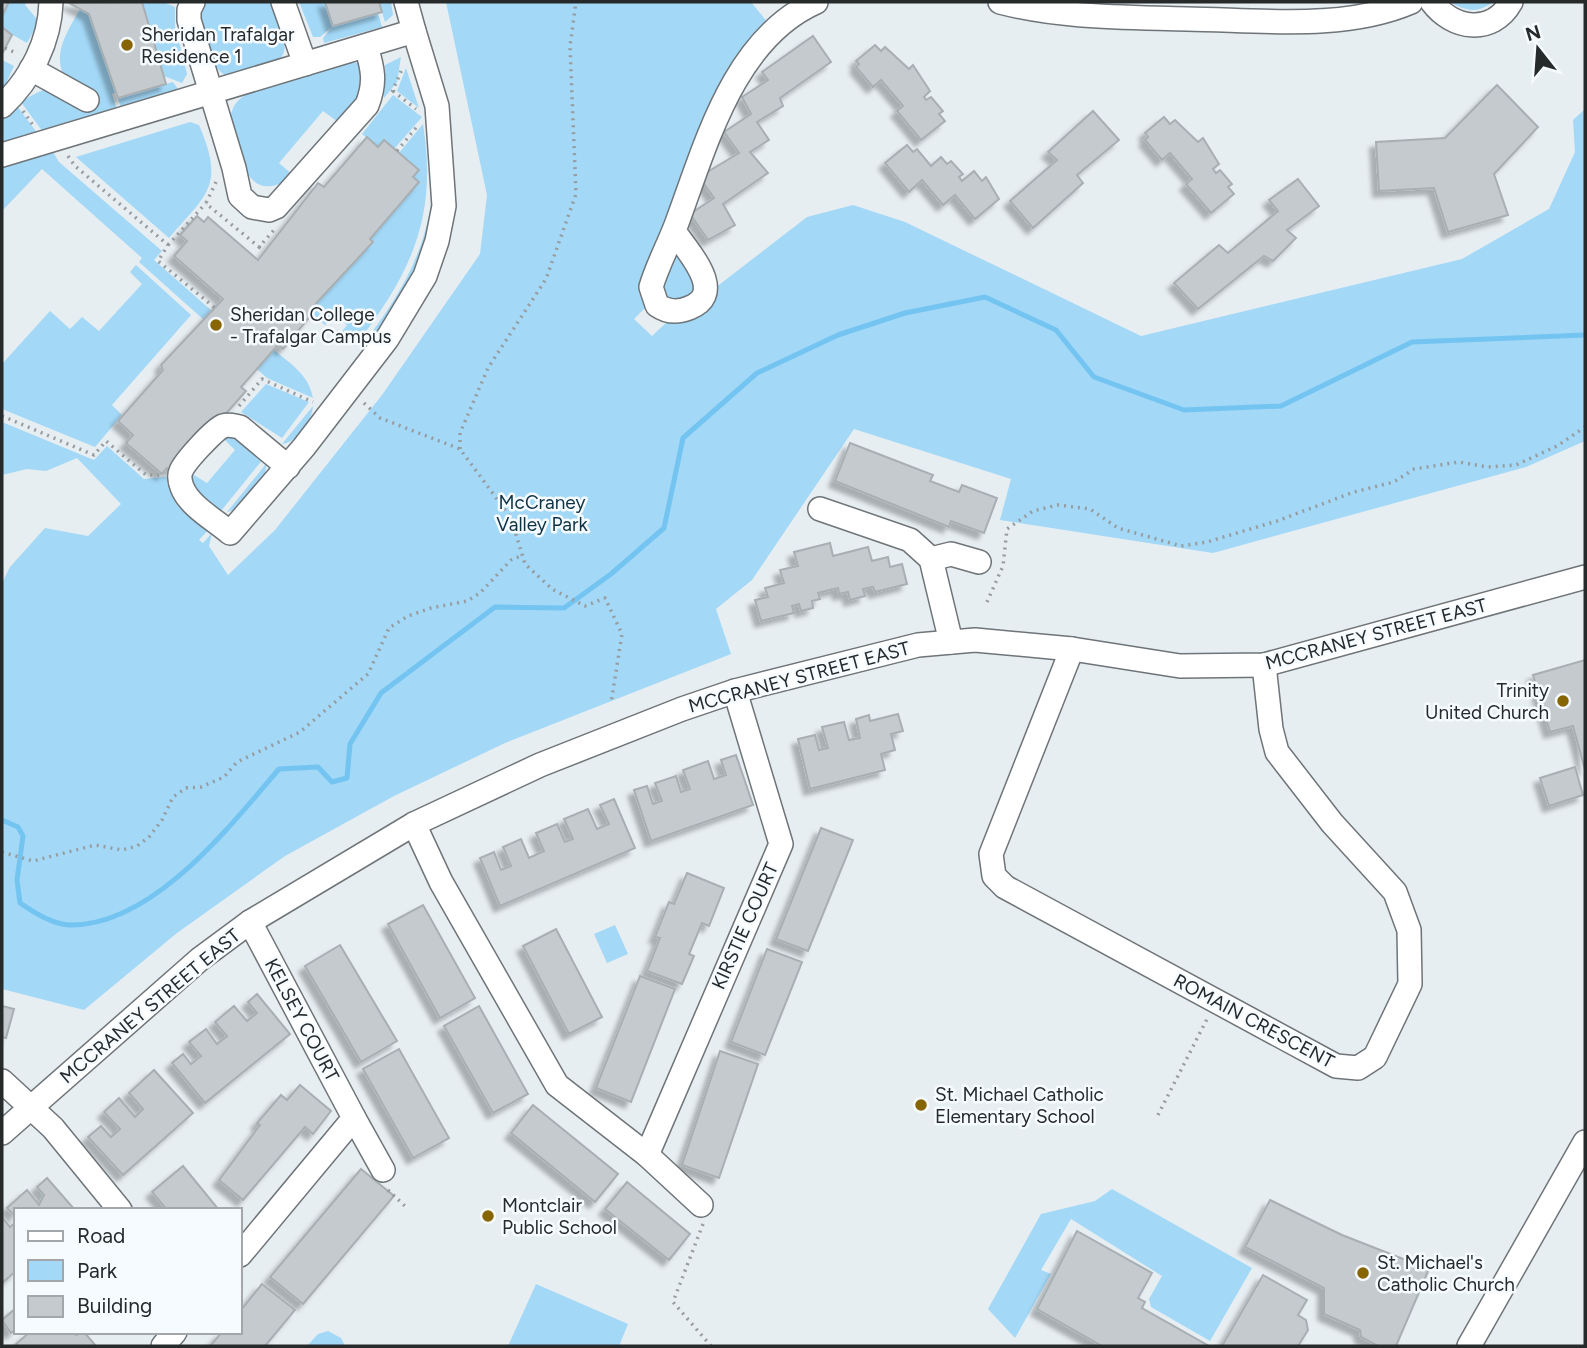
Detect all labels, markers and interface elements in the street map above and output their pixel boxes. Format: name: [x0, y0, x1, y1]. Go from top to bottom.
north arrow: [1503, 14, 1573, 84]
text: N: [1523, 20, 1544, 46]
place label: Sheridan Trafalgar Residence 1: [141, 23, 295, 68]
marker: Sheridan Trafalgar Residence 1: [119, 37, 135, 53]
place label: Sheridan College - Trafalgar Campus: [230, 303, 391, 348]
marker: Sheridan College - Trafalgar Campus: [208, 317, 224, 333]
park label: McCraney Valley Park: [496, 491, 588, 536]
street label: MCCRANEY STREET EAST: [1263, 593, 1490, 675]
street label: MCCRANEY STREET EAST: [686, 636, 913, 718]
place label: Trinity United Church: [1425, 679, 1549, 724]
marker: Trinity United Church: [1555, 693, 1571, 709]
street label: KIRSTIE COURT: [707, 859, 783, 993]
street label: MCCRANEY STREET EAST: [55, 923, 245, 1088]
street label: KELSEY COURT: [260, 955, 344, 1086]
street label: ROMAIN CRESCENT: [1170, 969, 1339, 1073]
place label: St. Michael Catholic Elementary School: [935, 1083, 1104, 1128]
marker: St. Michael Catholic Elementary School: [913, 1097, 929, 1113]
place label: Montclair Public School: [502, 1194, 617, 1239]
legend: [14, 1208, 242, 1334]
marker: Montclair Public School: [480, 1208, 496, 1224]
text: Road: [77, 1223, 125, 1248]
place label: St. Michael's Catholic Church: [1377, 1251, 1515, 1296]
text: Park: [77, 1258, 118, 1283]
marker: St. Michael's Catholic Church: [1355, 1265, 1371, 1281]
text: Building: [77, 1293, 152, 1318]

